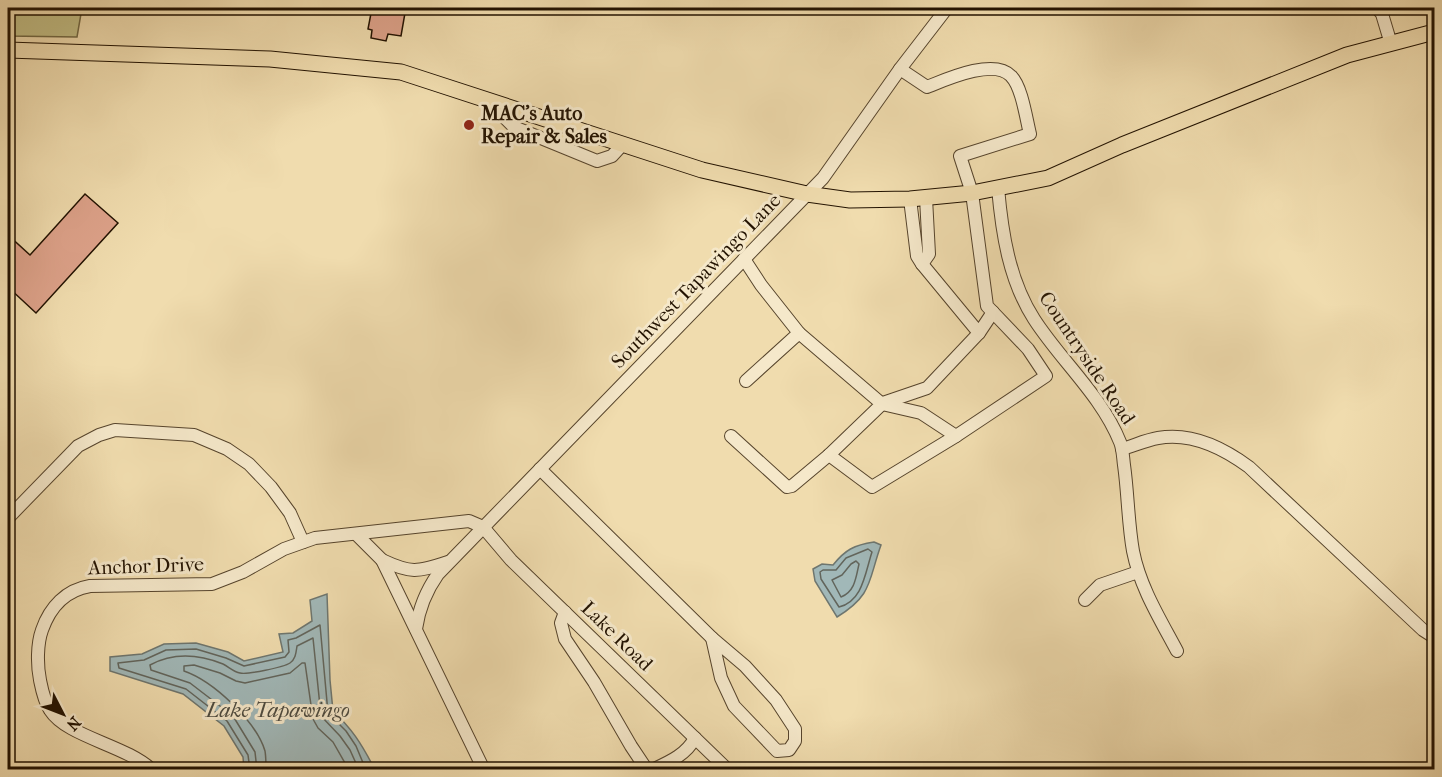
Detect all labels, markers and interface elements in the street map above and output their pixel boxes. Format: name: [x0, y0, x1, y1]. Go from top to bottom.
place label: MAC's Auto Repair & Sales: [480, 102, 608, 148]
marker: MAC's Auto Repair & Sales: [462, 118, 476, 132]
street label: Southwest Tapawingo Lane: [607, 189, 786, 373]
street label: Countryside Road: [1034, 287, 1141, 430]
street label: Anchor Drive: [87, 552, 204, 580]
street label: Lake Road: [577, 596, 658, 676]
north arrow: [33, 684, 93, 744]
water label: Lake Tapawingo: [204, 698, 350, 722]
text: N: [62, 713, 85, 735]

